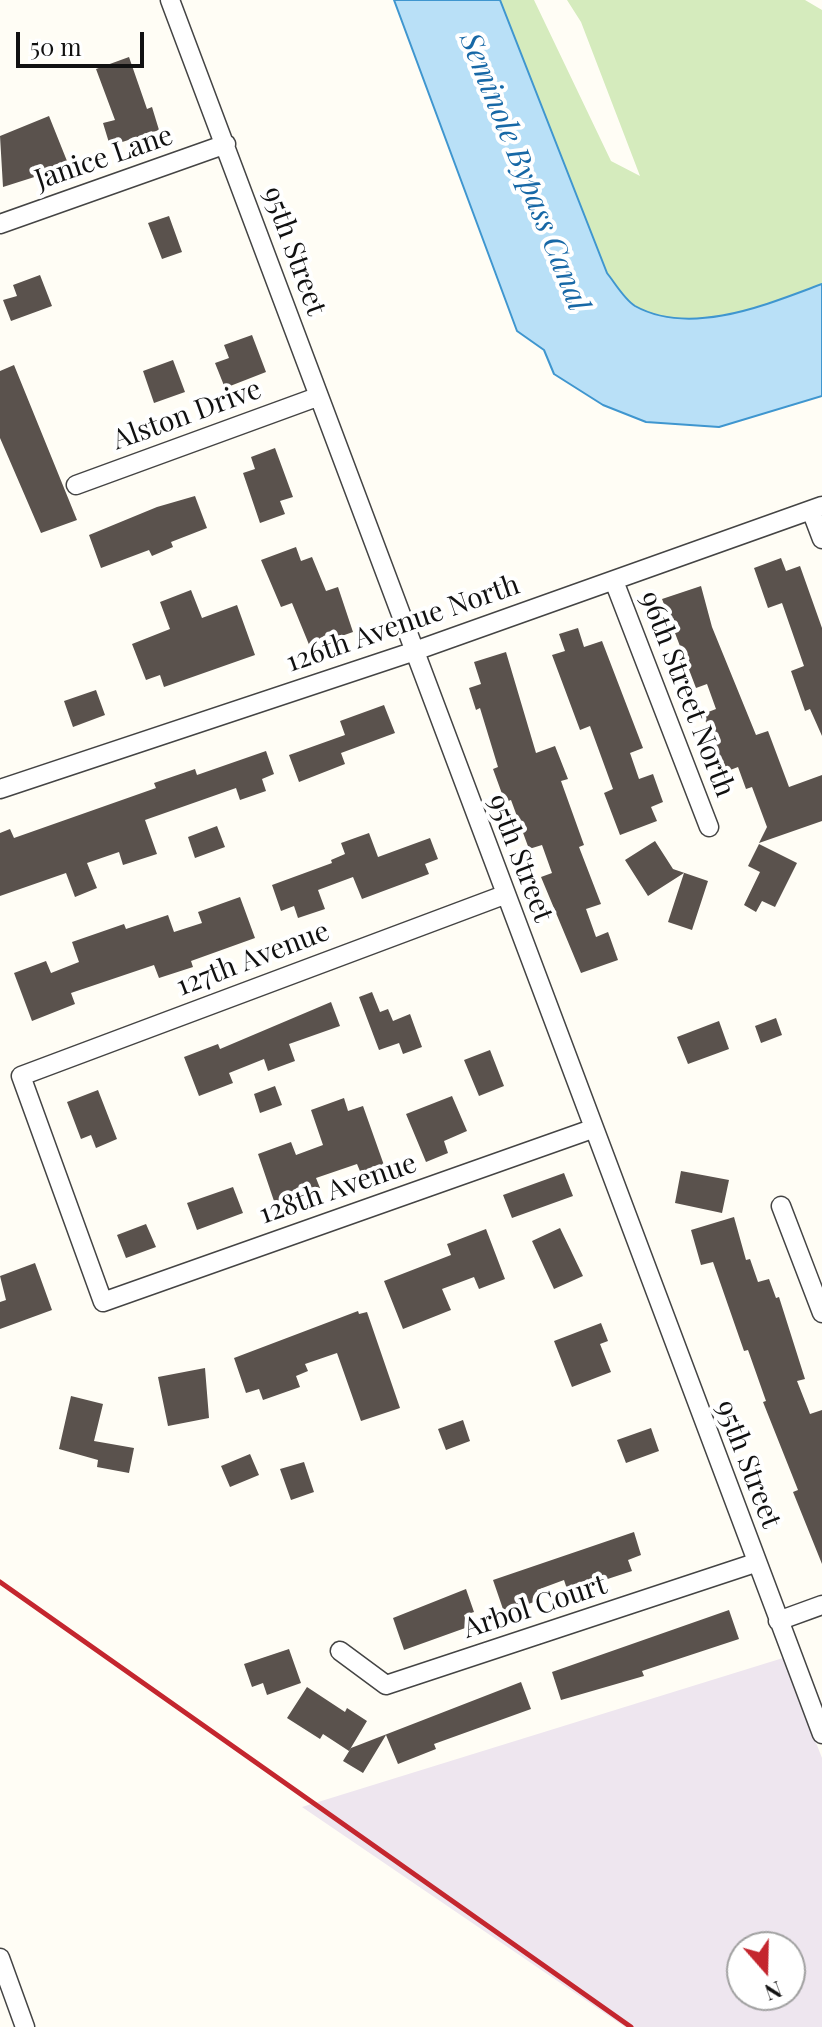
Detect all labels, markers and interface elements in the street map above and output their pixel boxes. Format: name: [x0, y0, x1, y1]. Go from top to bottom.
scale bar: [20, 16, 148, 66]
water label: Seminole Bypass Canal: [452, 28, 596, 316]
text: 50 m: [30, 30, 82, 62]
street label: Janice Lane: [31, 119, 177, 197]
street label: 95th Street: [255, 182, 333, 320]
street label: Alston Drive: [108, 373, 266, 457]
street label: 126th Avenue North: [282, 568, 524, 680]
street label: 96th Street North: [632, 586, 742, 802]
street label: 95th Street: [480, 789, 560, 927]
street label: 127th Avenue: [172, 914, 334, 1004]
street label: 128th Avenue: [255, 1146, 421, 1232]
street label: 95th Street: [708, 1395, 788, 1533]
street label: Arbol Court: [459, 1568, 611, 1646]
north arrow: [726, 1931, 806, 2011]
text: N: [761, 1975, 786, 2008]

